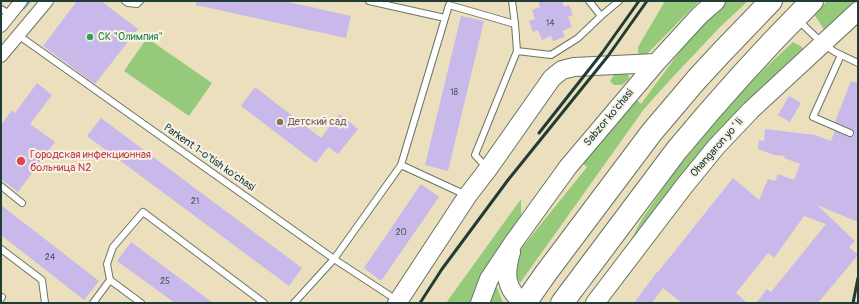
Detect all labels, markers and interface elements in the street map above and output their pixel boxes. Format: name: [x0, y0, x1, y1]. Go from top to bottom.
house number: 14: [546, 19, 554, 29]
place label: СК "Олимпия": [98, 30, 163, 44]
marker: СК "Олимпия": [85, 32, 95, 42]
street label: Sabzor ko'chasi: [581, 87, 637, 149]
house number: 18: [450, 88, 458, 98]
place label: Детский сад: [288, 115, 347, 129]
street label: Ohangaron yoʻli: [688, 116, 746, 180]
marker: Детский сад: [275, 117, 285, 127]
street label: Parkent 1-o'tish ko'chasi: [161, 121, 257, 195]
place label: Городская инфекционная больница N2: [30, 148, 151, 174]
marker: Городская инфекционная больница N2: [15, 155, 27, 167]
house number: 21: [191, 197, 199, 207]
house number: 20: [395, 228, 407, 238]
house number: 24: [45, 253, 55, 263]
house number: 25: [160, 277, 170, 287]

